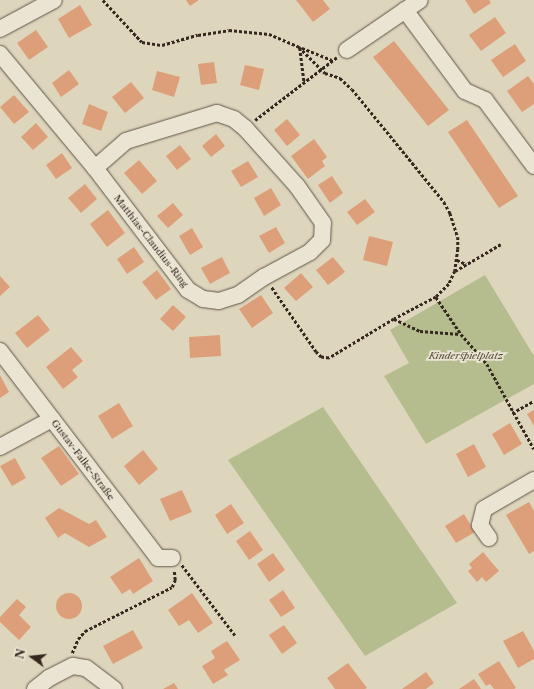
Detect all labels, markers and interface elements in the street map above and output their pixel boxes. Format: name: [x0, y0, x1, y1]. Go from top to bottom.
street label: Matthias-Claudius-Ring: [111, 192, 191, 290]
park label: Kinderspielplatz: [429, 350, 503, 362]
street label: Gustav-Falke-Straße: [49, 417, 117, 503]
north arrow: [12, 637, 52, 677]
text: N: [12, 647, 28, 660]

